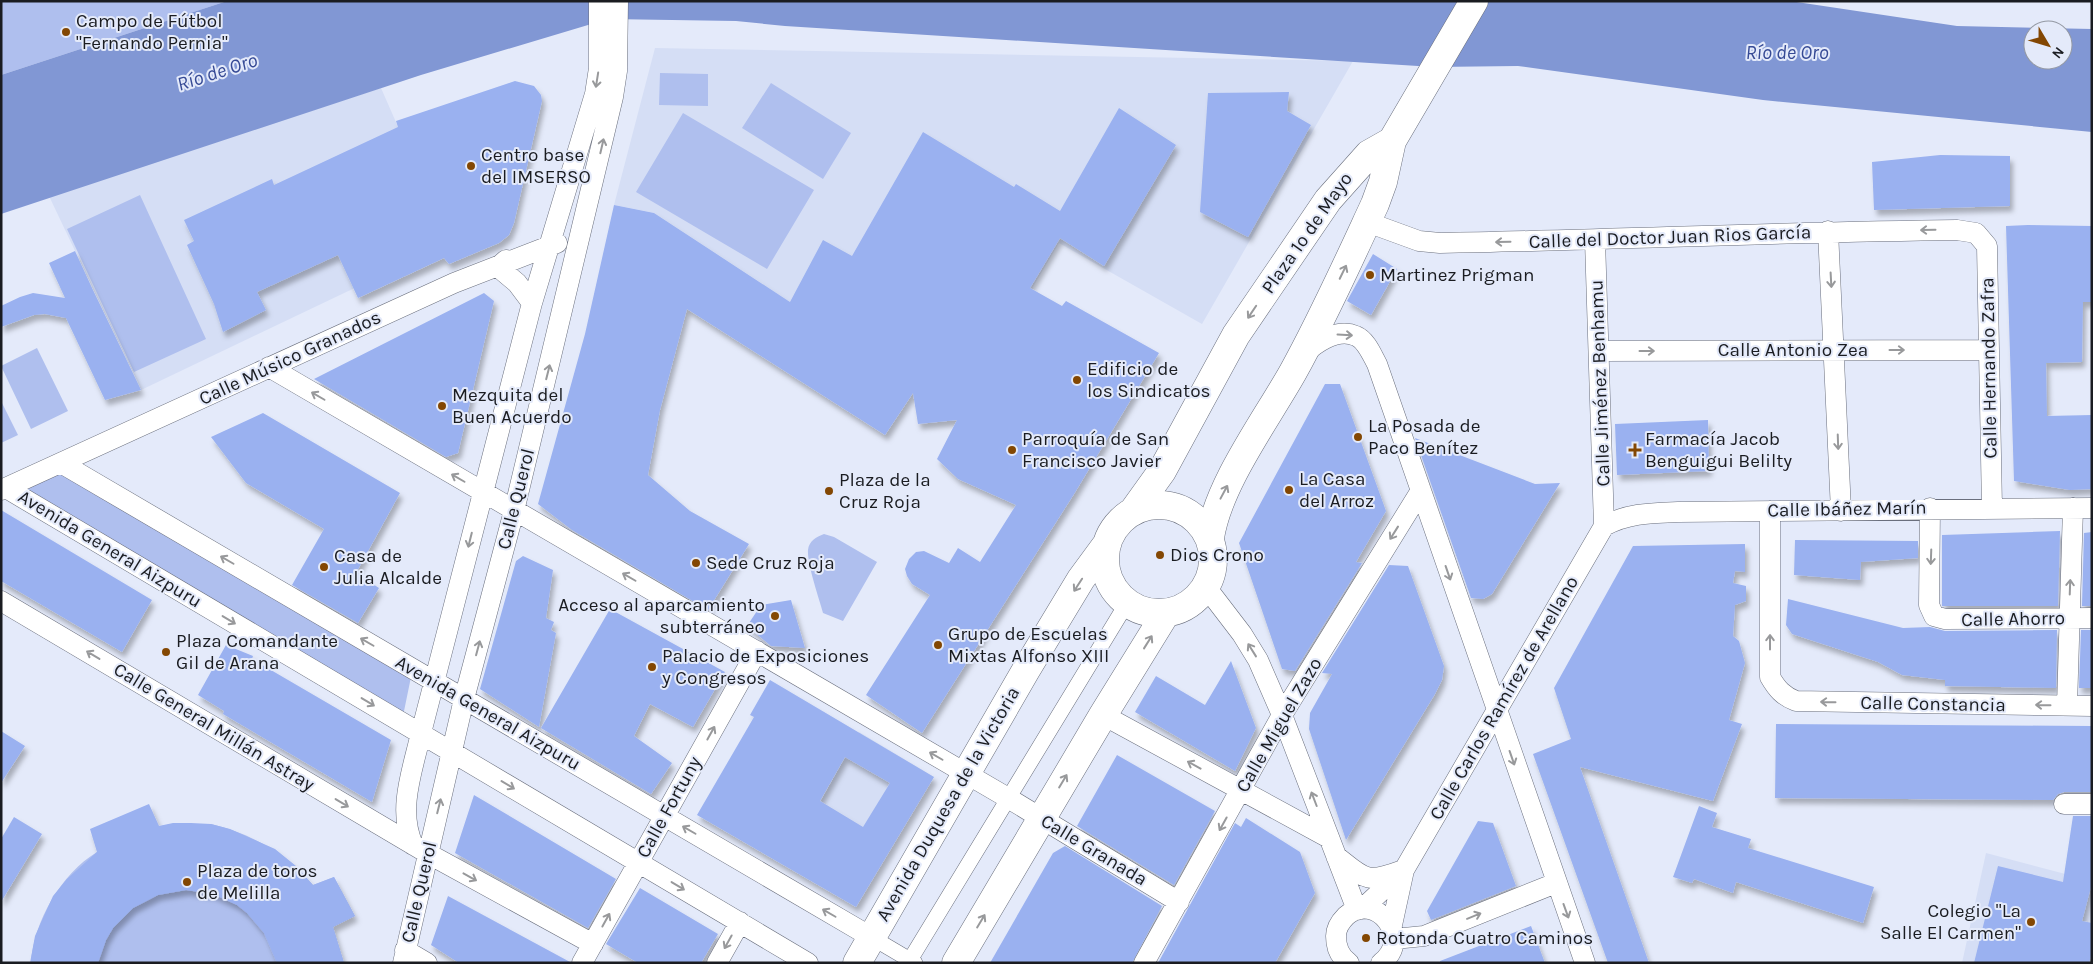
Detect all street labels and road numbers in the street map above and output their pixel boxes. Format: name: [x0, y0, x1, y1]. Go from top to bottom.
street label: Plaza 1º de Mayo: [1257, 168, 1357, 298]
street label: Calle del Doctor Juan Rios García: [1528, 221, 1812, 253]
street label: Calle Hernando Zafra: [1976, 277, 2002, 459]
street label: Calle Jiménez Benhamu: [1585, 279, 1615, 487]
street label: Calle Músico Granados: [196, 306, 384, 410]
street label: Calle Antonio Zea: [1718, 339, 1868, 361]
street label: Calle Querol: [493, 446, 539, 552]
street label: Avenida General Aizpuru: [14, 485, 206, 613]
street label: Calle Ibáñez Marín: [1767, 497, 1927, 521]
street label: Calle Carlos Ramírez de Arellano: [1425, 572, 1583, 824]
street label: Calle Ahorro: [1961, 607, 2065, 631]
street label: Avenida General Aizpuru: [392, 651, 584, 775]
street label: Calle Miguel Zazo: [1232, 654, 1326, 796]
street label: Calle General Millán Astray: [110, 658, 319, 796]
street label: Avenida Duquesa de la Victoria: [872, 683, 1024, 925]
street label: Calle Constancia: [1860, 692, 2006, 716]
street label: Calle Fortuny: [632, 752, 706, 862]
street label: Calle Granada: [1037, 810, 1151, 890]
street label: Calle Querol: [397, 839, 441, 945]

